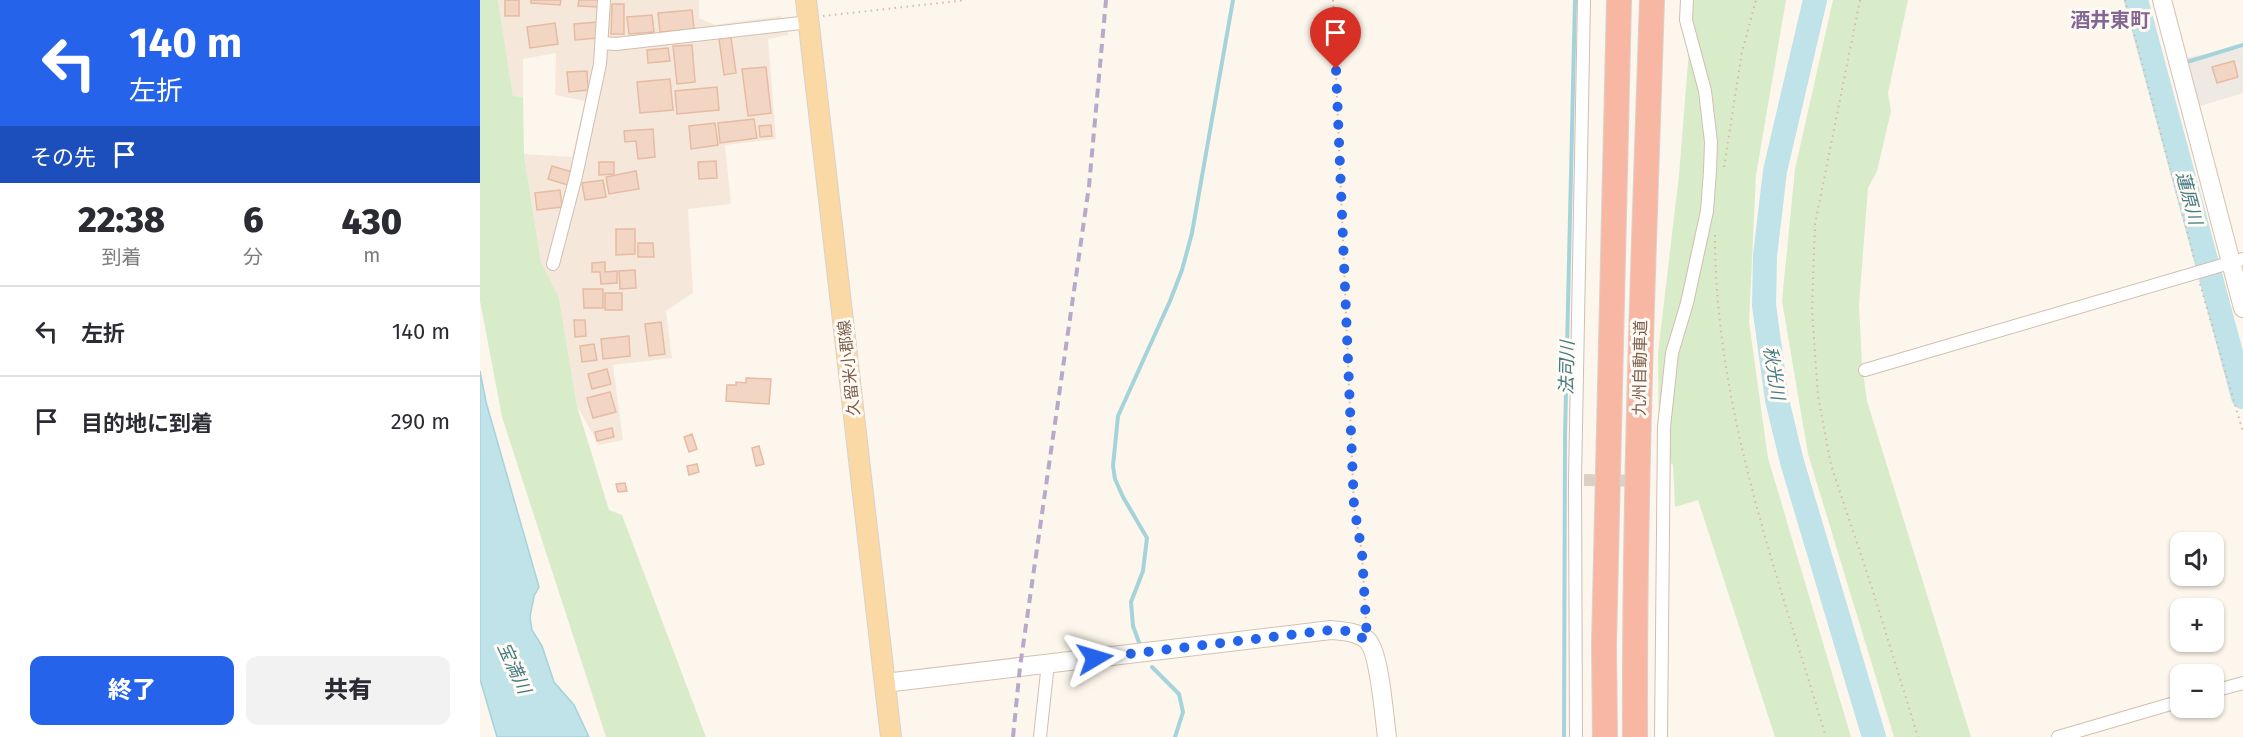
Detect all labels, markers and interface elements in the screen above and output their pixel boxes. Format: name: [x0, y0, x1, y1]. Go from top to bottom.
pin: [1310, 7, 1361, 69]
district label: 酒井東町: [2070, 8, 2150, 32]
icon: arrive: [1319, 16, 1352, 49]
text: 140 m: [129, 18, 242, 68]
icon: left: [30, 24, 108, 102]
text: 左折: [129, 75, 183, 107]
icon: arrive: [108, 138, 141, 171]
text: その先: [30, 144, 96, 171]
water label: 蓮原川: [2171, 169, 2207, 229]
text: 22:38: [78, 198, 165, 242]
text: 6: [243, 198, 264, 242]
text: 430: [342, 200, 402, 244]
text: m: [363, 243, 380, 267]
text: 到着: [102, 245, 142, 269]
text: 分: [243, 245, 263, 269]
icon: left: [30, 315, 63, 348]
text: 140 m: [392, 318, 450, 345]
street label: 久留米小郡線: [835, 319, 863, 417]
text: 左折: [81, 320, 125, 347]
street label: 九州自動車道: [1630, 320, 1650, 416]
water label: 法司川: [1556, 339, 1579, 395]
water label: 秋光川: [1759, 345, 1789, 403]
icon: arrive: [30, 405, 63, 438]
text: 290 m: [391, 408, 450, 435]
text: 目的地に到着: [81, 410, 213, 437]
map controls: [2170, 532, 2224, 718]
button: sound: [2170, 532, 2224, 586]
button: +: [2170, 598, 2224, 652]
position arrow: [1063, 626, 1127, 690]
water label: 宝満川: [493, 639, 536, 699]
button: 終了: [30, 656, 234, 725]
button: 共有: [246, 656, 450, 725]
button: −: [2170, 664, 2224, 718]

